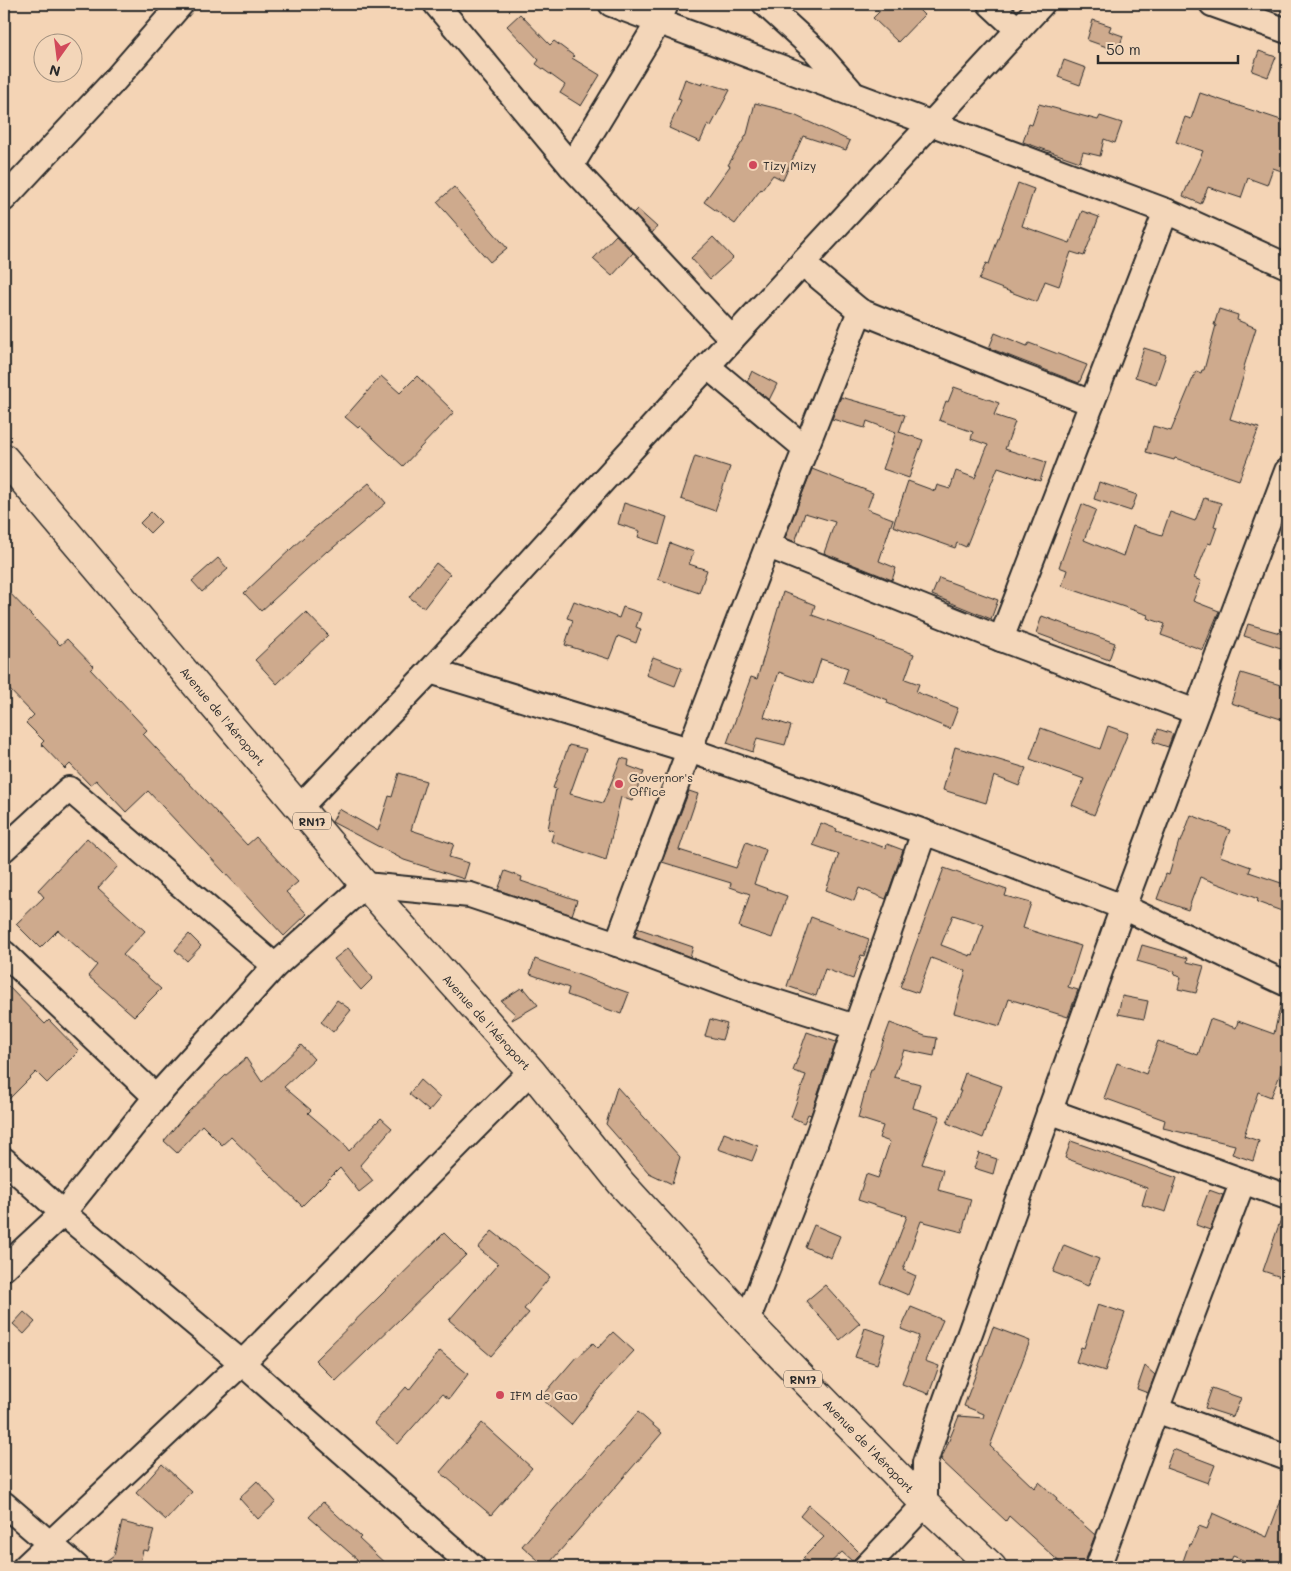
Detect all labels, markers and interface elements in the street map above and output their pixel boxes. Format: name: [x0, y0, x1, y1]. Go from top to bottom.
north arrow: [32, 32, 82, 82]
scale bar: [1098, 32, 1238, 64]
text: 50 m: [1106, 39, 1141, 59]
text: N: [47, 61, 62, 82]
place label: Tizy Mizy: [763, 157, 816, 173]
marker: Tizy Mizy: [747, 159, 759, 171]
street label: Avenue de l'Aéroport: [177, 663, 269, 769]
place label: Governor's Office: [629, 769, 693, 799]
marker: Governor's Office: [613, 778, 625, 790]
road number: RN17: [293, 812, 331, 829]
street label: Avenue de l'Aéroport: [440, 971, 534, 1073]
road number: RN17: [784, 1370, 822, 1388]
place label: IFM de Gao: [510, 1387, 578, 1403]
marker: IFM de Gao: [494, 1389, 506, 1401]
street label: Avenue de l'Aéroport: [820, 1396, 918, 1496]

